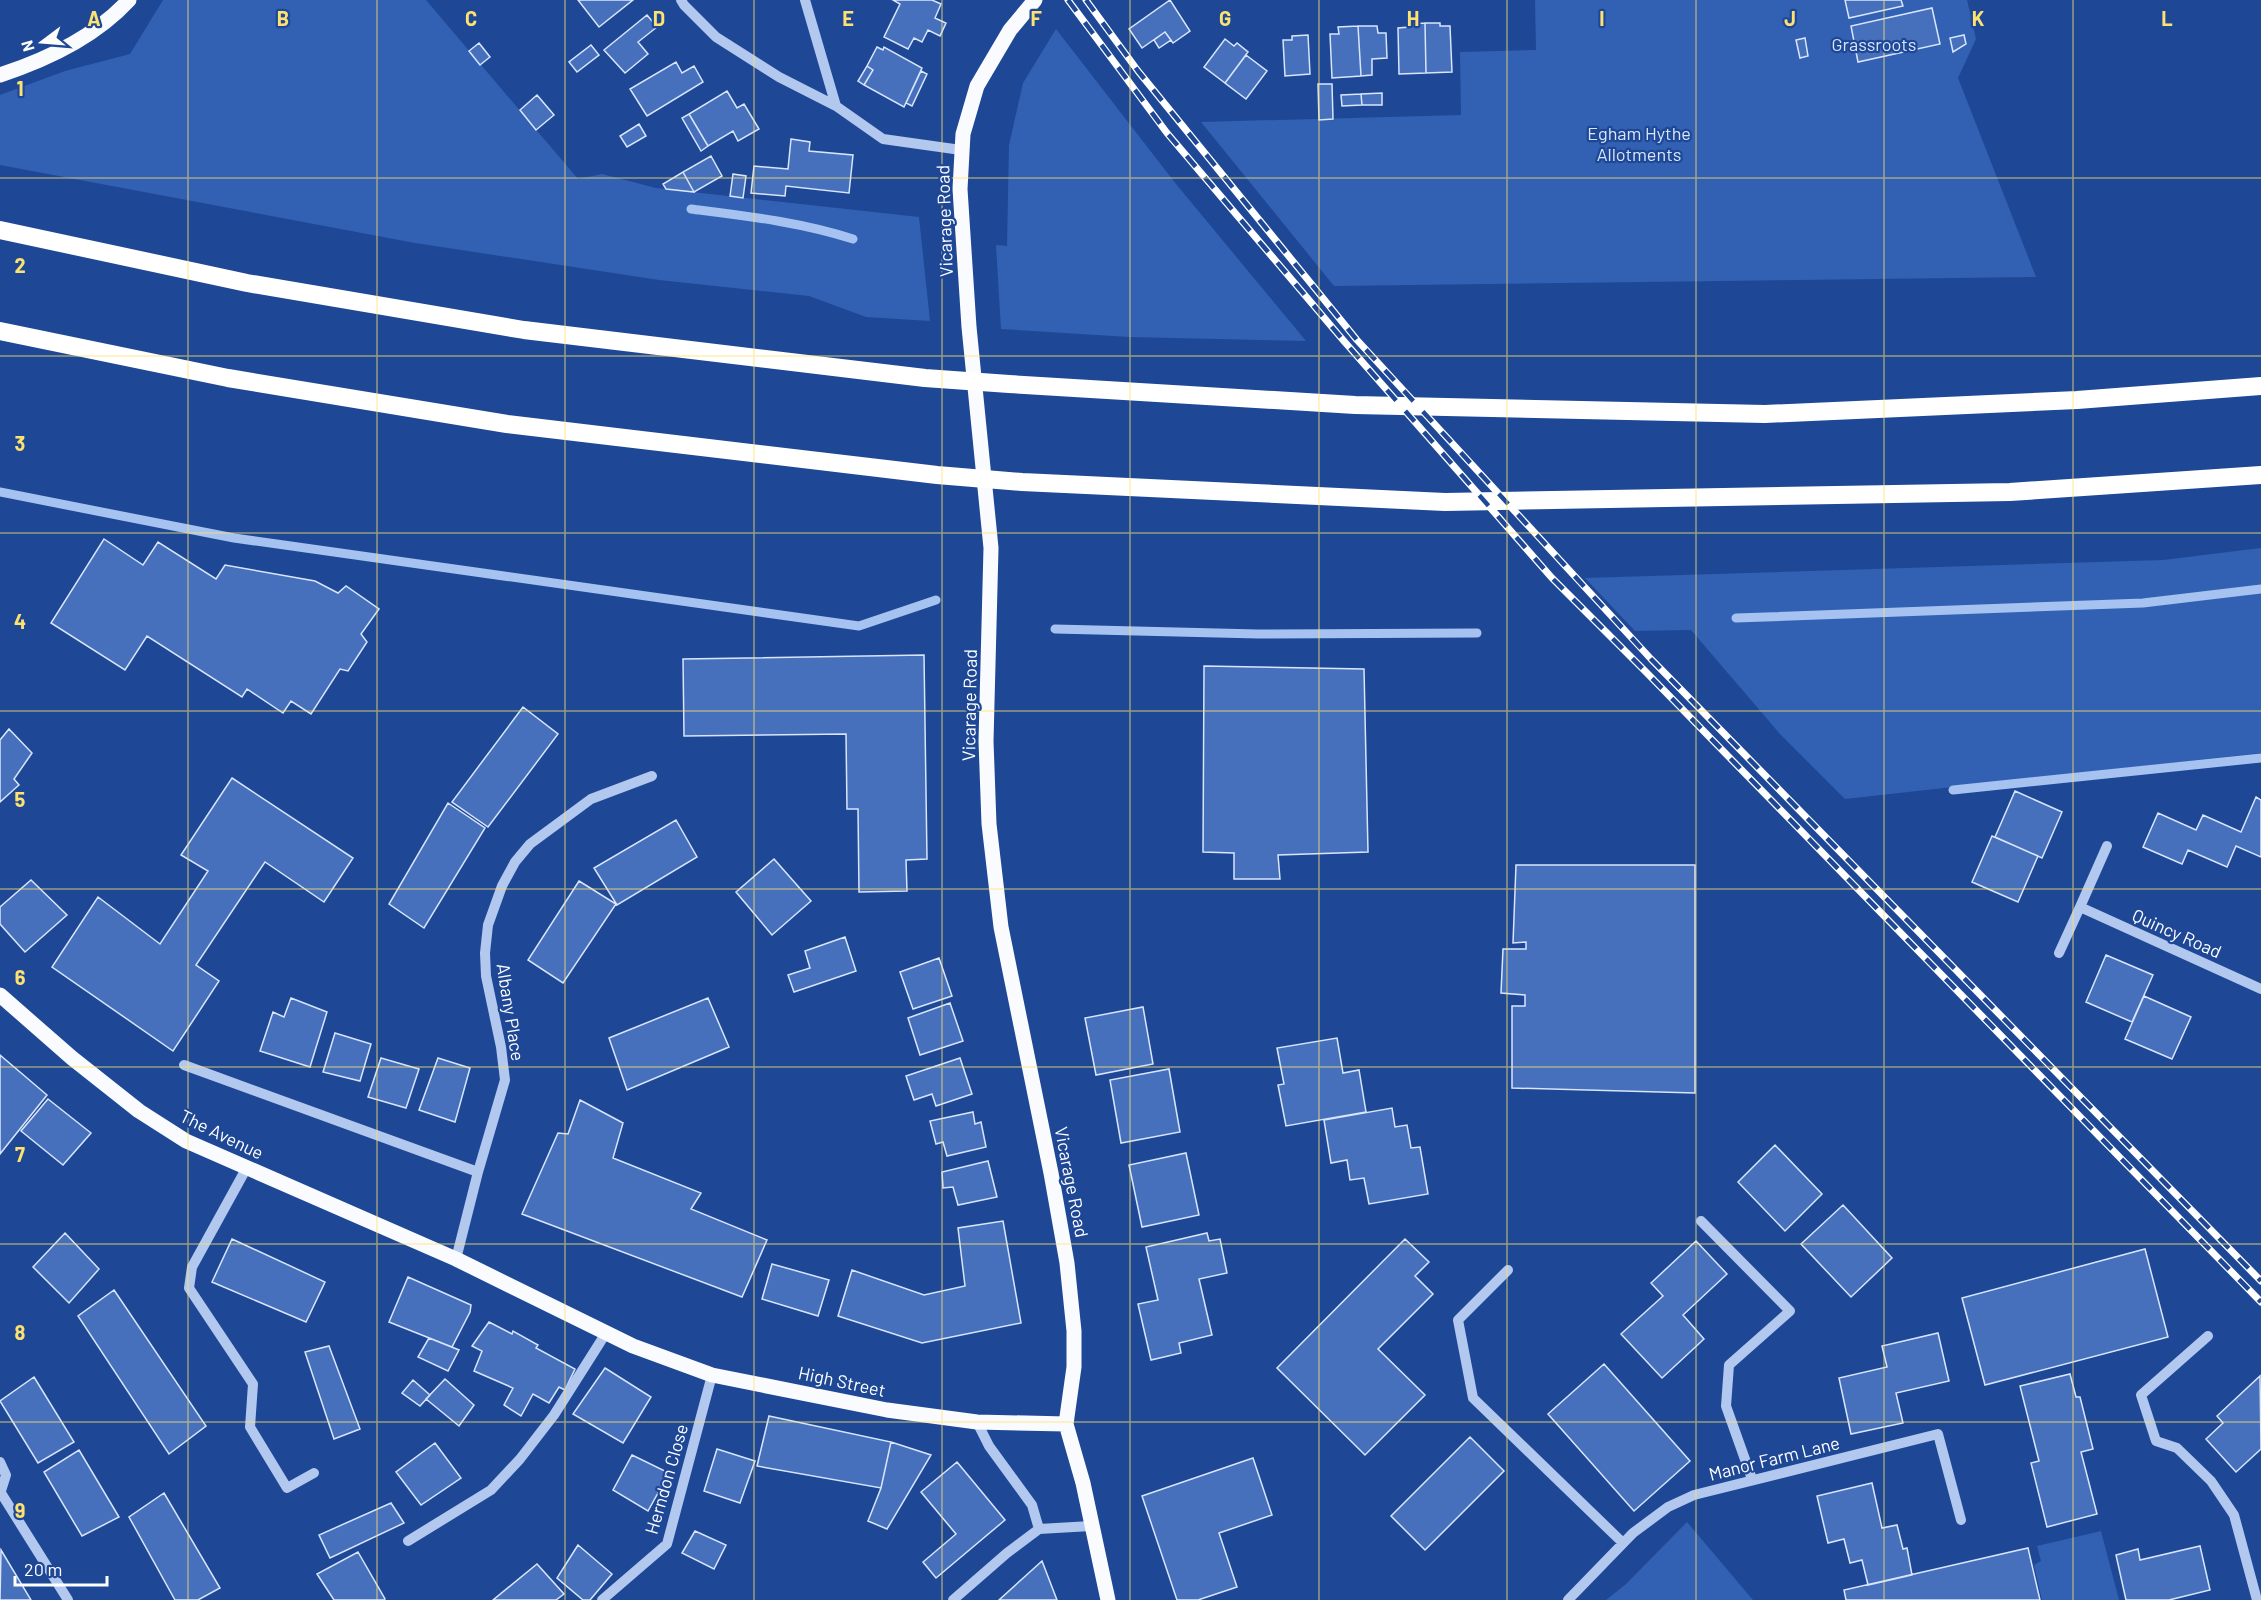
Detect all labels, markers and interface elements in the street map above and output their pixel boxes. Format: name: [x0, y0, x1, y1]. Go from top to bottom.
text: A: [87, 6, 101, 30]
text: B: [277, 6, 289, 30]
text: C: [465, 6, 477, 30]
text: D: [653, 6, 665, 30]
text: E: [842, 6, 854, 30]
text: F: [1030, 6, 1042, 30]
text: G: [1219, 6, 1231, 30]
text: H: [1407, 6, 1419, 30]
text: I: [1599, 6, 1605, 30]
text: J: [1784, 6, 1796, 30]
text: K: [1972, 6, 1985, 30]
text: L: [2161, 6, 2173, 30]
north arrow: [12, 12, 72, 72]
park label: Grassroots: [1832, 33, 1916, 55]
text: N: [17, 39, 38, 54]
text: 1: [16, 76, 24, 100]
park label: Egham Hythe Allotments: [1587, 122, 1691, 165]
street label: Vicarage Road: [931, 165, 957, 277]
text: 2: [14, 253, 26, 277]
text: 3: [15, 431, 25, 455]
text: 4: [14, 609, 26, 633]
street label: Vicarage Road: [957, 649, 981, 761]
text: 5: [15, 787, 26, 811]
street label: Quincy Road: [2129, 904, 2225, 962]
street label: Albany Place: [492, 962, 530, 1062]
text: 6: [15, 965, 26, 989]
street label: The Avenue: [177, 1104, 267, 1164]
street label: Vicarage Road: [1051, 1125, 1093, 1239]
text: 7: [15, 1142, 25, 1166]
text: 8: [15, 1320, 26, 1344]
street label: High Street: [796, 1361, 888, 1401]
street label: Herndon Close: [640, 1421, 692, 1537]
street label: Manor Farm Lane: [1706, 1431, 1842, 1485]
text: 9: [15, 1498, 25, 1522]
scale bar: [15, 1549, 106, 1587]
text: 20 m: [24, 1558, 62, 1580]

